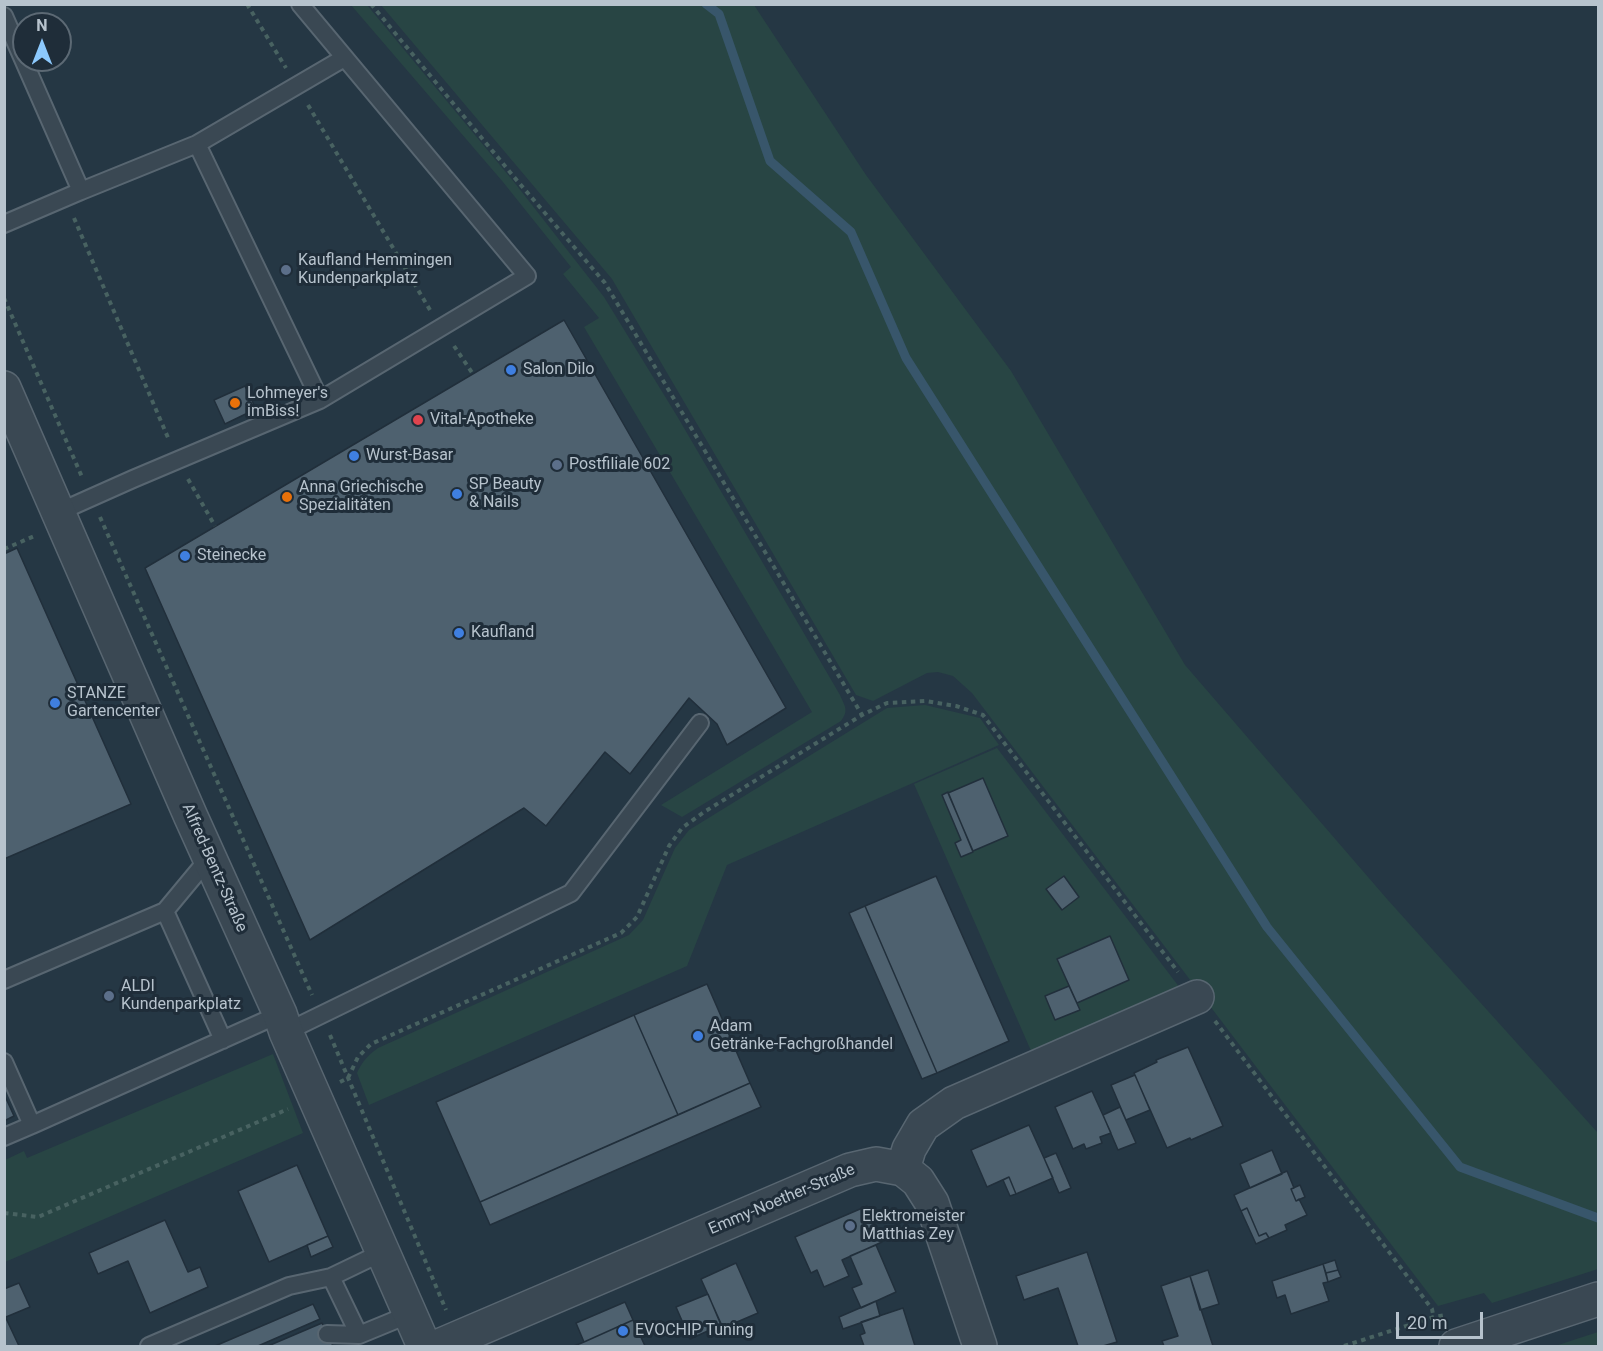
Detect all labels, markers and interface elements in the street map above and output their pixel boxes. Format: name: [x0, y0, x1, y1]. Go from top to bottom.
north arrow: [12, 12, 72, 72]
text: N: [36, 16, 48, 35]
place label: Kaufland Hemmingen Kundenparkplatz: [298, 251, 452, 289]
marker: Kaufland Hemmingen Kundenparkplatz: [279, 263, 293, 277]
place label: Salon Dilo: [523, 360, 594, 380]
marker: Salon Dilo: [504, 363, 518, 377]
place label: Lohmeyer's imBiss!: [247, 384, 328, 422]
marker: Lohmeyer's imBiss!: [228, 396, 242, 410]
place label: Vital-Apotheke: [430, 410, 534, 430]
marker: Vital-Apotheke: [411, 413, 425, 427]
place label: Wurst-Basar: [366, 446, 453, 466]
marker: Wurst-Basar: [347, 449, 361, 463]
place label: Postfiliale 602: [569, 455, 670, 475]
marker: Postfiliale 602: [550, 458, 564, 472]
place label: SP Beauty & Nails: [469, 475, 541, 513]
place label: Anna Griechische Spezialitäten: [299, 478, 423, 516]
marker: SP Beauty & Nails: [450, 487, 464, 501]
marker: Anna Griechische Spezialitäten: [280, 490, 294, 504]
place label: Steinecke: [197, 546, 266, 566]
marker: Steinecke: [178, 549, 192, 563]
place label: Kaufland: [471, 623, 534, 643]
marker: Kaufland: [452, 626, 466, 640]
place label: STANZE Gartencenter: [67, 684, 160, 722]
marker: STANZE Gartencenter: [48, 696, 62, 710]
street label: Alfred-Bentz-Straße: [177, 801, 251, 935]
place label: ALDI Kundenparkplatz: [121, 977, 241, 1015]
marker: ALDI Kundenparkplatz: [102, 989, 116, 1003]
place label: Adam Getränke-Fachgroßhandel: [710, 1017, 893, 1055]
marker: Adam Getränke-Fachgroßhandel: [691, 1029, 705, 1043]
street label: Emmy-Noether-Straße: [706, 1160, 858, 1240]
place label: Elektromeister Matthias Zey: [862, 1207, 965, 1245]
marker: Elektromeister Matthias Zey: [843, 1219, 857, 1233]
scale bar: [1399, 1300, 1486, 1338]
text: 20 m: [1407, 1312, 1447, 1333]
place label: EVOCHIP Tuning: [635, 1321, 754, 1341]
marker: EVOCHIP Tuning: [616, 1324, 630, 1338]

